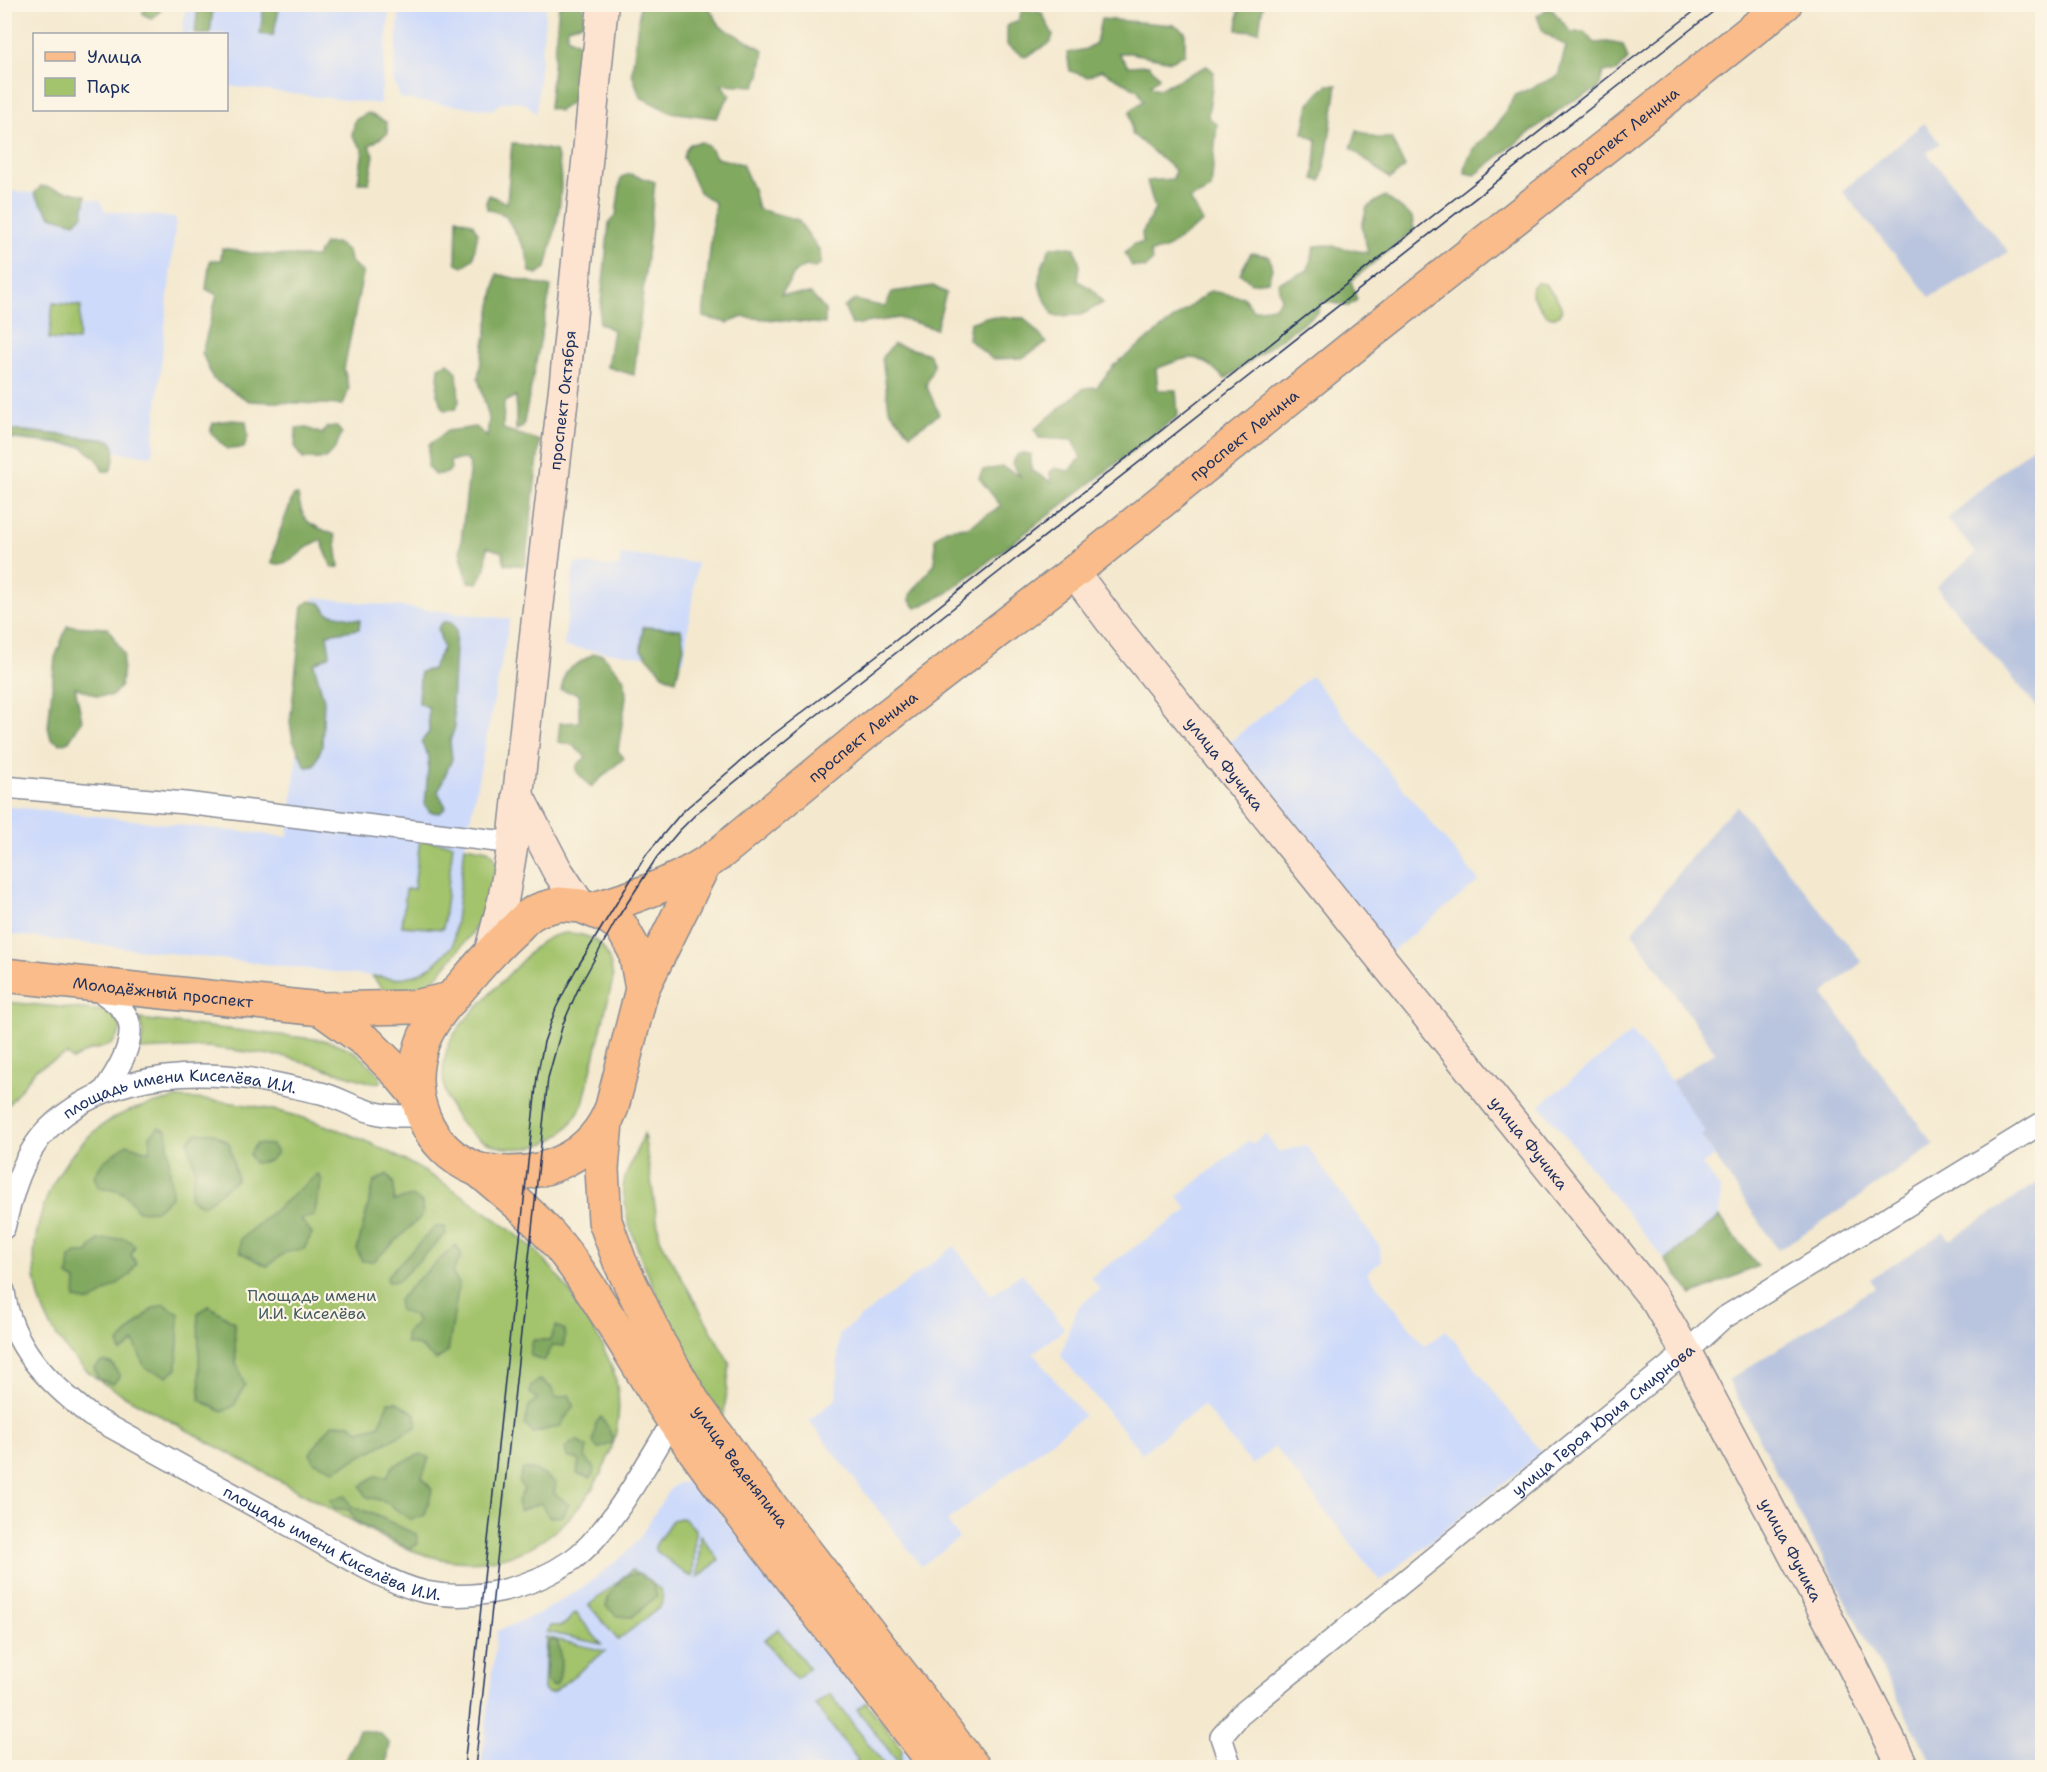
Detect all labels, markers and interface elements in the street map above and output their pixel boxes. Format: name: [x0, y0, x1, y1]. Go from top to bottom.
legend: [33, 33, 228, 111]
text: Улица: [87, 45, 141, 69]
text: Парк: [87, 75, 130, 99]
street label: проспект Ленина: [1565, 82, 1683, 182]
street label: проспект Октября: [544, 329, 581, 471]
street label: проспект Ленина: [1185, 385, 1303, 486]
street label: проспект Ленина: [804, 686, 922, 787]
street label: улица Фучика: [1181, 713, 1269, 815]
street label: Молодёжный проспект: [72, 972, 255, 1013]
street label: площадь имени Киселёва И.И.: [59, 1065, 299, 1124]
street label: улица Фучика: [1485, 1092, 1573, 1194]
park label: Площадь имени И.И. Киселёва: [248, 1285, 376, 1324]
street label: улица Героя Юрия Смирнова: [1507, 1339, 1699, 1501]
street label: улица Веденяпина: [688, 1401, 793, 1532]
street label: площадь имени Киселёва И.И.: [220, 1481, 442, 1605]
street label: улица Фучика: [1755, 1495, 1827, 1605]

